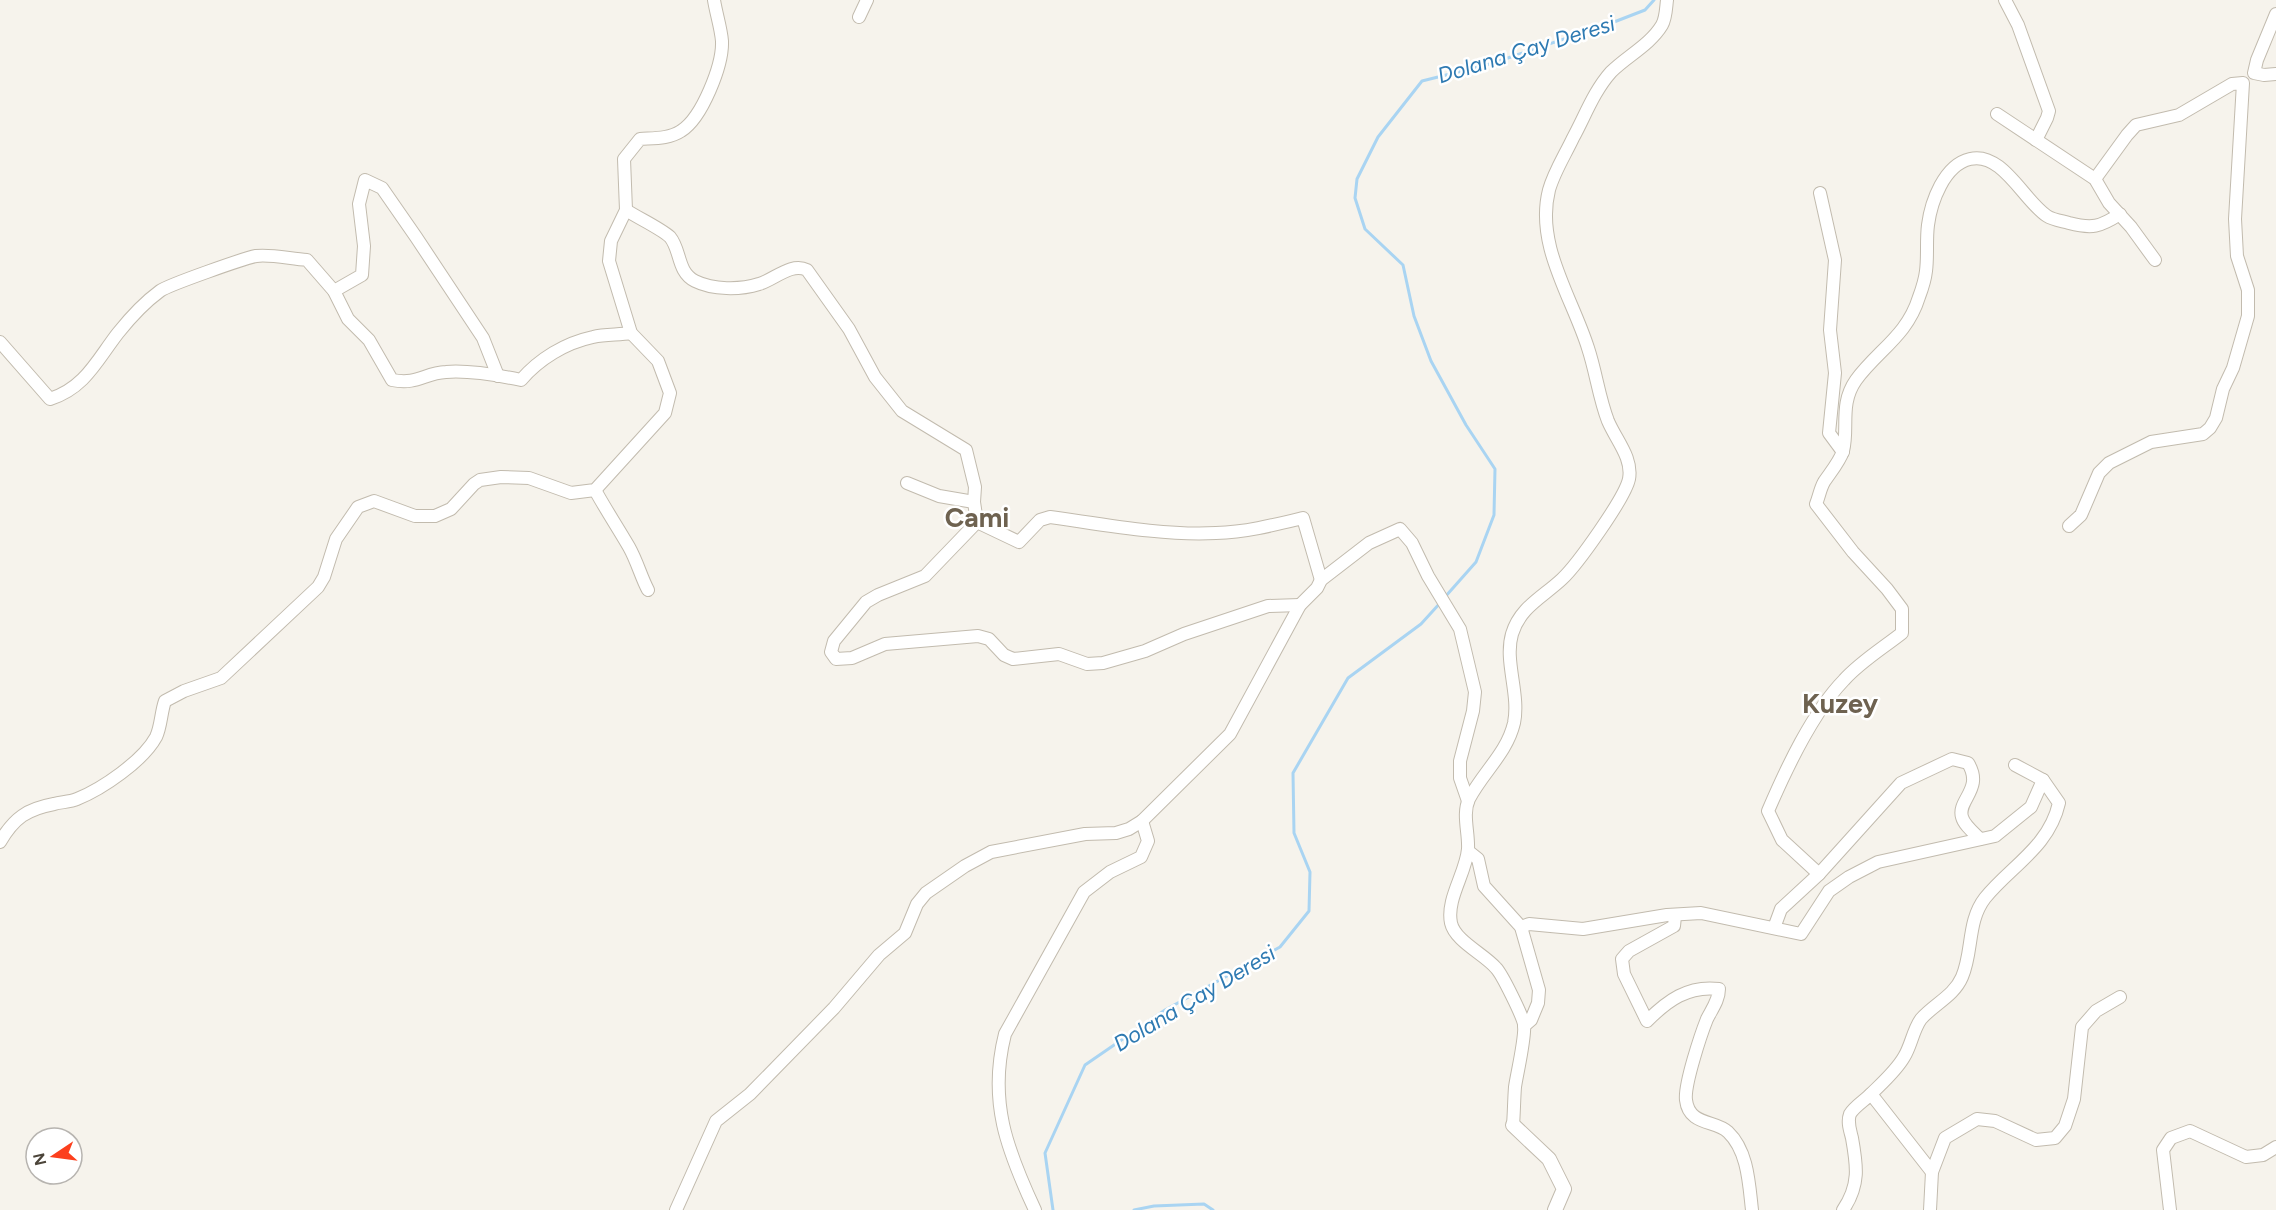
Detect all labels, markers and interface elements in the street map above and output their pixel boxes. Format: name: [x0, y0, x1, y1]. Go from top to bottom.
water label: Dolana Çay Deresi: [1434, 9, 1619, 89]
district label: Cami: [945, 501, 1009, 534]
district label: Kuzey: [1802, 687, 1878, 720]
water label: Dolana Çay Deresi: [1108, 939, 1281, 1057]
north arrow: [24, 1126, 84, 1186]
text: N: [29, 1151, 51, 1167]

